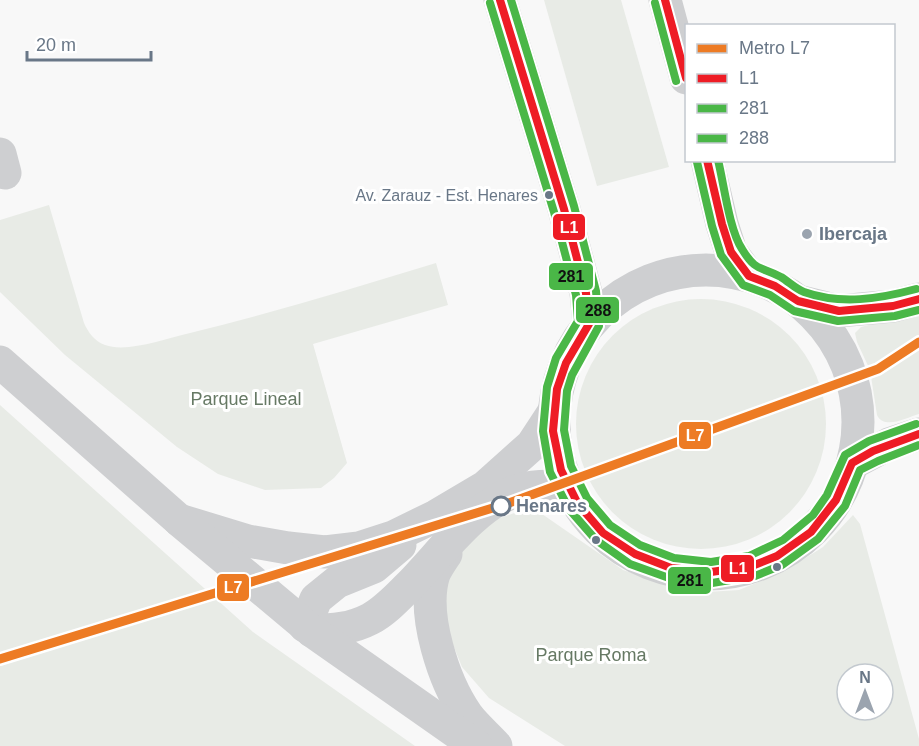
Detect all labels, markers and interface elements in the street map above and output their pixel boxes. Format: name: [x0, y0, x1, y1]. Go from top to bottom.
scale bar: [27, 24, 152, 62]
legend: [685, 24, 895, 162]
text: 20 m: [36, 35, 76, 55]
text: Metro L7: [739, 38, 810, 58]
text: L1: [739, 68, 759, 88]
text: 281: [739, 98, 769, 118]
text: 288: [739, 128, 769, 148]
place label: Av. Zarauz - Est. Henares: [355, 187, 538, 204]
marker: Av. Zarauz - Est. Henares: [543, 189, 555, 201]
line badge: L1: [552, 213, 586, 241]
text: L1: [560, 219, 578, 236]
place label: Ibercaja: [819, 224, 888, 244]
marker: Ibercaja: [800, 227, 814, 241]
line badge: 281: [548, 262, 594, 291]
text: 281: [558, 268, 584, 285]
line badge: 288: [575, 296, 620, 324]
text: 288: [585, 302, 611, 319]
park label: Parque Lineal: [190, 389, 302, 409]
line badge: L7: [678, 421, 712, 450]
text: L7: [686, 427, 704, 444]
marker: Henares: [491, 496, 511, 516]
place label: Henares: [516, 496, 587, 516]
unlabelled marker: [590, 534, 602, 546]
line badge: L1: [720, 554, 755, 583]
text: L1: [729, 560, 747, 577]
unlabelled marker: [771, 561, 783, 573]
line badge: 281: [667, 566, 712, 595]
text: 281: [677, 572, 703, 589]
line badge: L7: [216, 573, 250, 602]
text: L7: [224, 579, 242, 596]
park label: Parque Roma: [535, 645, 648, 665]
north arrow: [835, 662, 895, 722]
text: N: [859, 669, 871, 686]

